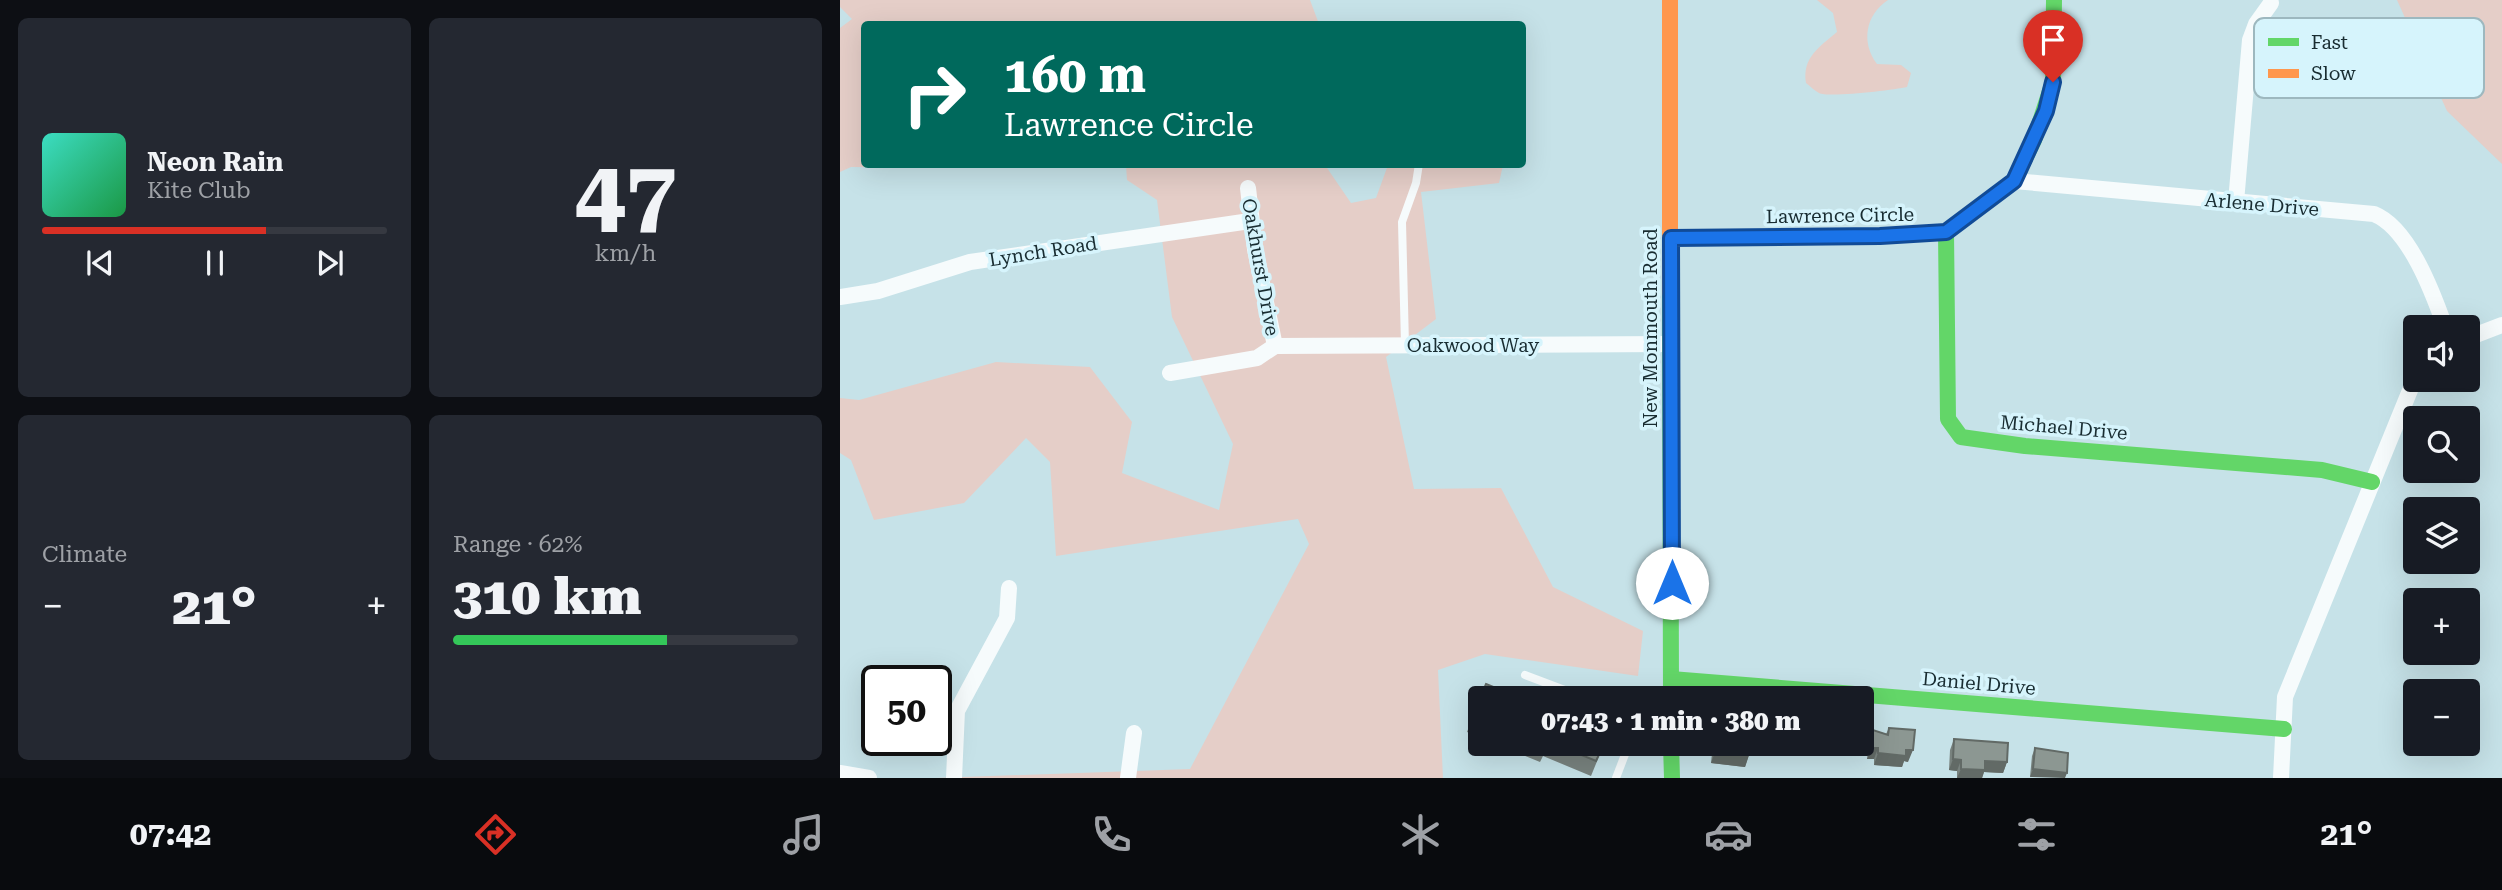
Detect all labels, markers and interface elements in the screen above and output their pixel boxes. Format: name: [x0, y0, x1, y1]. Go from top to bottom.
pin: [2023, 10, 2083, 82]
legend: [2254, 18, 2484, 98]
icon: arrive: [2034, 21, 2072, 59]
text: Fast: [2311, 31, 2348, 54]
text: 160 m: [1004, 47, 1146, 104]
icon: right: [889, 49, 980, 140]
text: Slow: [2311, 62, 2356, 85]
text: Lawrence Circle: [1004, 106, 1254, 144]
text: 47: [575, 141, 676, 247]
text: Neon Rain: [147, 147, 283, 177]
text: Kite Club: [147, 177, 251, 204]
street label: Arlene Drive: [2204, 188, 2320, 221]
street label: Oakhurst Drive: [1237, 197, 1284, 338]
street label: Lawrence Circle: [1766, 203, 1914, 228]
street label: New Monmouth Road: [1639, 228, 1662, 428]
street label: Lynch Road: [987, 232, 1099, 271]
text: km/h: [595, 240, 656, 267]
icon: previous: [81, 244, 119, 282]
icon: pause: [196, 244, 234, 282]
icon: next: [311, 244, 349, 282]
map controls: [2403, 315, 2480, 756]
button: sound: [2403, 315, 2480, 392]
street label: Oakwood Way: [1407, 334, 1540, 357]
button: search: [2403, 406, 2480, 483]
street label: Michael Drive: [1999, 410, 2129, 445]
button: layers: [2403, 497, 2480, 574]
text: Range · 62%: [453, 531, 582, 558]
text: Climate: [42, 541, 127, 568]
position arrow: [1635, 546, 1709, 620]
text: 310 km: [453, 566, 641, 627]
text: 21°: [172, 576, 257, 637]
text: −: [42, 584, 63, 628]
text: +: [366, 584, 387, 628]
button: +: [2403, 588, 2480, 665]
speed limit sign: 50: [861, 665, 952, 756]
street label: Daniel Drive: [1921, 667, 2037, 700]
button: −: [2403, 679, 2480, 756]
text: 07:43 · 1 min · 380 m: [1541, 706, 1801, 736]
icon: directions: [471, 810, 520, 859]
icon: music: [779, 810, 828, 859]
icon: phone: [1087, 810, 1136, 859]
icon: climate: [1396, 810, 1445, 859]
icon: car: [1704, 810, 1753, 859]
icon: filters: [2012, 810, 2061, 859]
text: 07:42: [130, 815, 211, 853]
text: 21°: [2321, 815, 2372, 853]

